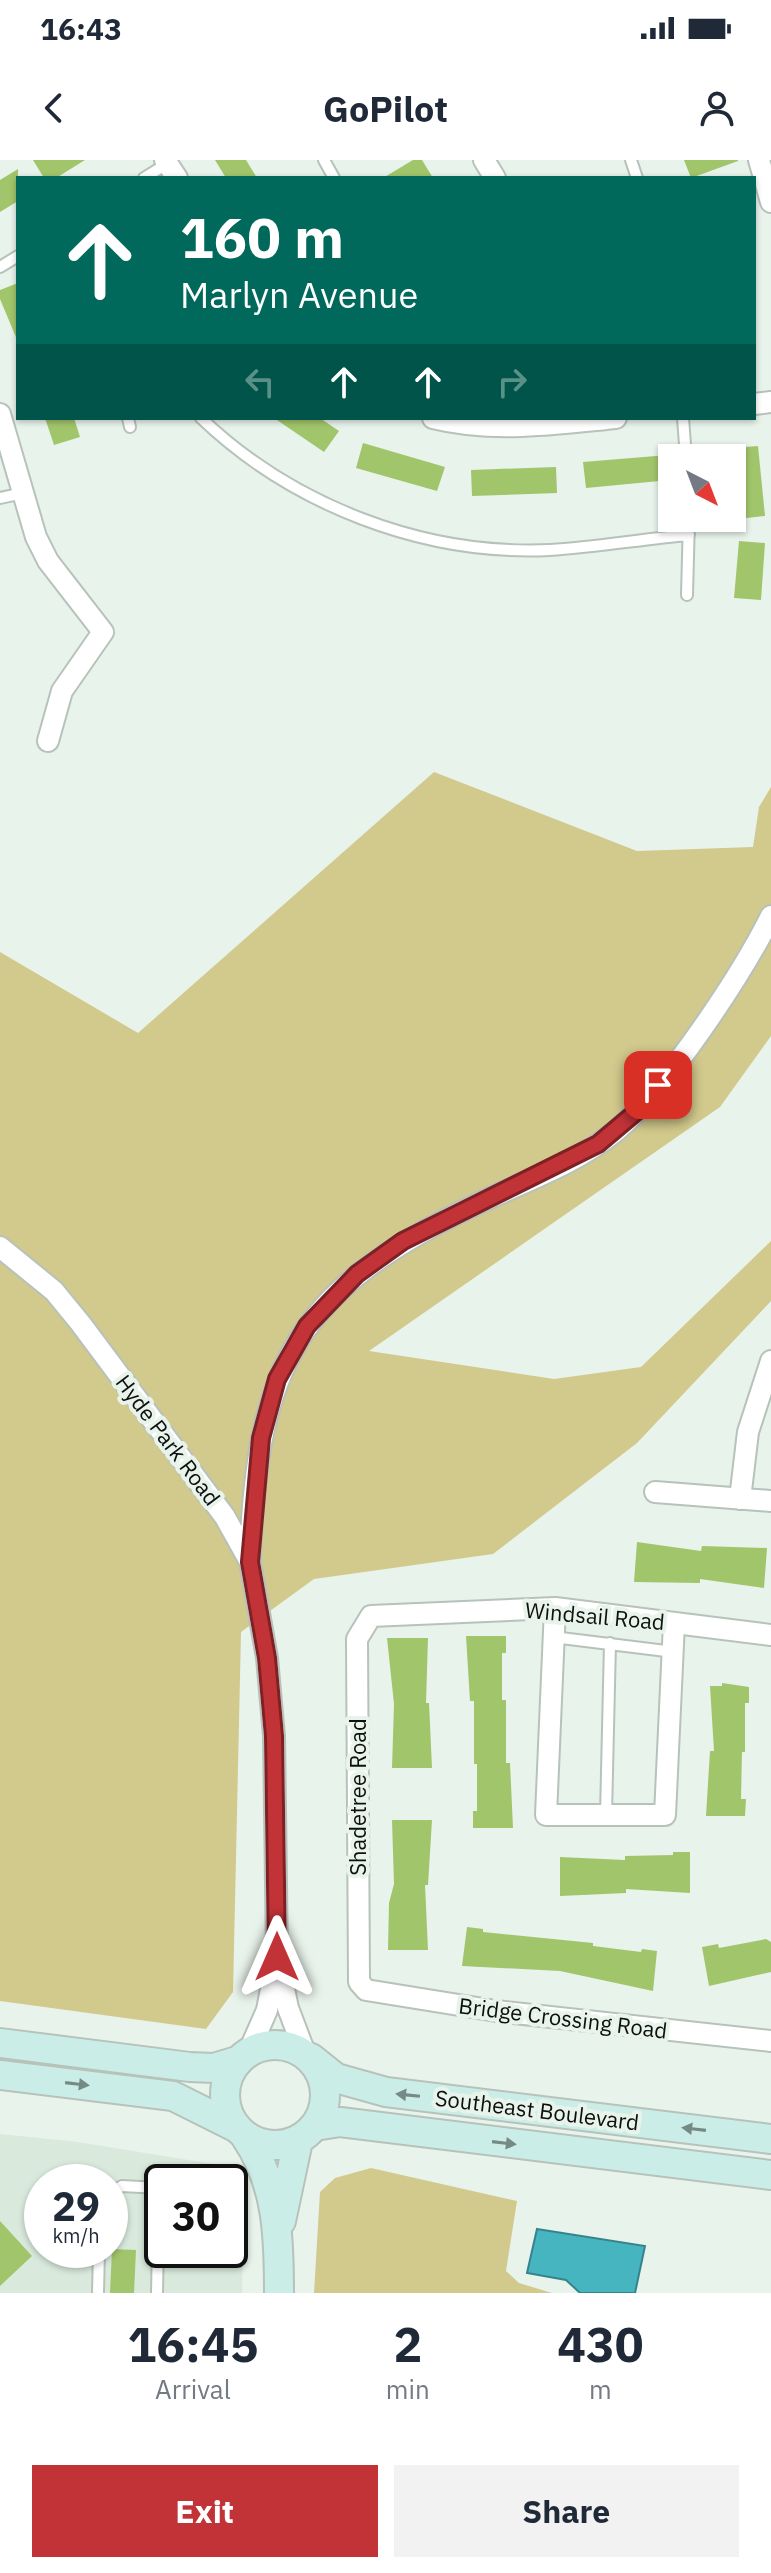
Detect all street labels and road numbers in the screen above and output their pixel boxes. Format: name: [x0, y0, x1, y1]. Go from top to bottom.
street label: Hyde Park Road: [110, 1368, 227, 1511]
street label: Windsail Road: [524, 1595, 666, 1636]
street label: Shadetree Road: [343, 1718, 372, 1876]
street label: Bridge Crossing Road: [457, 1990, 669, 2045]
street label: Southeast Boulevard: [433, 2083, 641, 2136]

